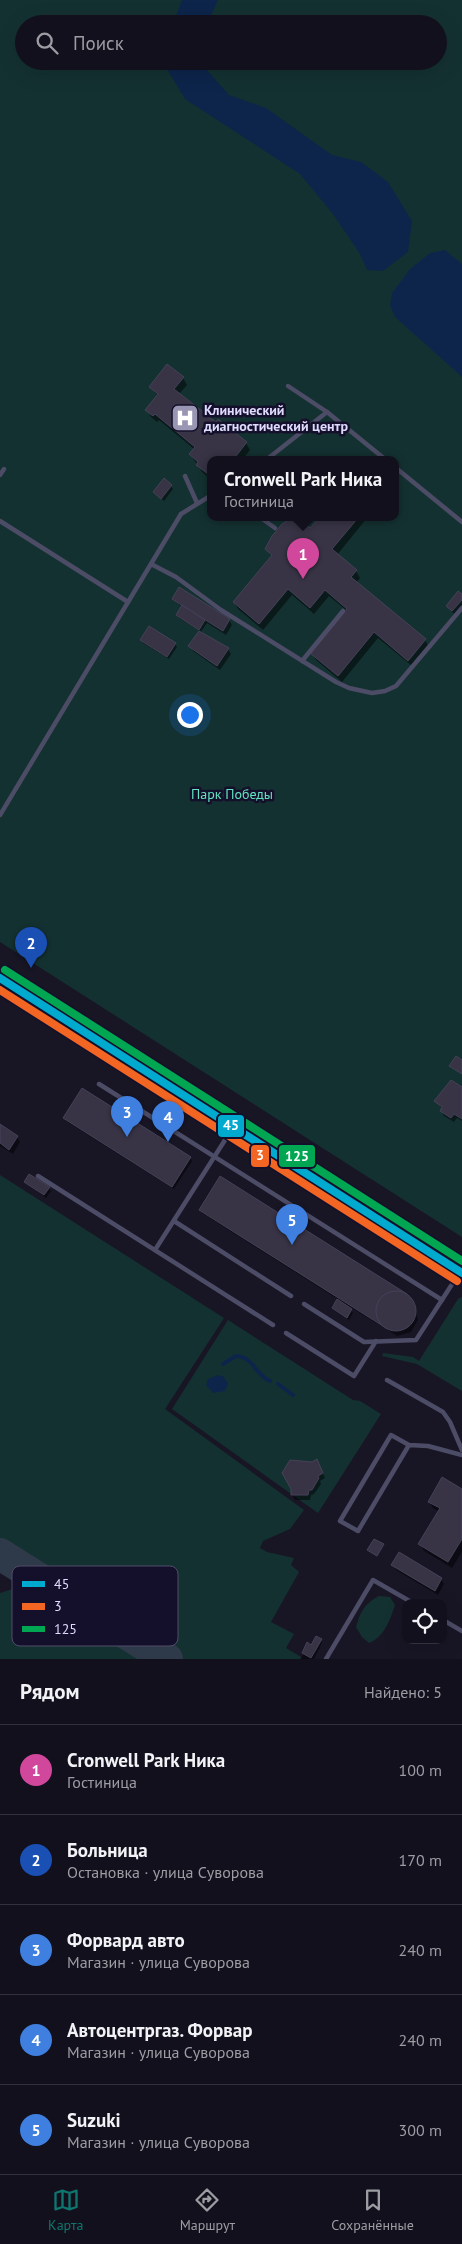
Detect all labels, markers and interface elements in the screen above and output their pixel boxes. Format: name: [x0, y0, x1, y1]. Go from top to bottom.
search box: [15, 15, 447, 70]
icon: search: [33, 29, 61, 57]
text: Поиск: [73, 31, 124, 55]
place label: Клинический диагностический центр: [203, 401, 348, 435]
hospital icon: Клинический диагностический центр: [170, 403, 200, 433]
popup: [207, 456, 399, 521]
text: Cronwell Park Ника: [224, 467, 382, 491]
text: Гостиница: [224, 491, 294, 511]
pin: 1: [287, 538, 319, 579]
your location: [177, 702, 203, 728]
park label: Парк Победы: [191, 785, 273, 803]
pin: 2: [15, 927, 47, 968]
pin: 3: [111, 1096, 143, 1137]
pin: 4: [152, 1101, 184, 1142]
line badge: 45: [217, 1114, 245, 1138]
text: 45: [223, 1116, 239, 1134]
line badge: 3: [250, 1144, 270, 1168]
line badge: 125: [278, 1144, 316, 1168]
text: 3: [256, 1146, 264, 1164]
text: 125: [285, 1147, 309, 1165]
pin: 5: [276, 1204, 308, 1245]
legend: [12, 1566, 178, 1646]
text: 45: [54, 1575, 69, 1593]
text: 3: [54, 1597, 62, 1615]
map controls: [402, 1599, 447, 1644]
button: locate: [402, 1599, 447, 1644]
text: 125: [54, 1620, 77, 1638]
text: Рядом: [20, 1678, 79, 1705]
text: Найдено: 5: [364, 1682, 442, 1702]
text: Cronwell Park Ника: [67, 1748, 225, 1772]
text: 1: [31, 1760, 41, 1780]
text: 100 m: [399, 1760, 442, 1780]
text: Гостиница: [67, 1772, 137, 1792]
text: Больница: [67, 1838, 148, 1862]
text: 2: [31, 1850, 41, 1870]
text: 170 m: [399, 1850, 442, 1870]
text: Остановка · улица Суворова: [67, 1862, 264, 1882]
text: Форвард авто: [67, 1928, 185, 1952]
text: 3: [31, 1940, 41, 1960]
text: 240 m: [399, 1940, 442, 1960]
text: Магазин · улица Суворова: [67, 1952, 250, 1972]
text: Автоцентргаз. Форвар: [67, 2018, 252, 2042]
text: 4: [31, 2030, 41, 2050]
text: 240 m: [399, 2030, 442, 2050]
text: Магазин · улица Суворова: [67, 2042, 250, 2062]
text: Suzuki: [67, 2108, 121, 2132]
text: 5: [31, 2120, 41, 2140]
text: 300 m: [399, 2120, 442, 2140]
text: Магазин · улица Суворова: [67, 2132, 250, 2152]
tab: Карта: [48, 2186, 83, 2234]
tab: Маршрут: [180, 2186, 235, 2234]
tab: Сохранённые: [331, 2186, 414, 2234]

